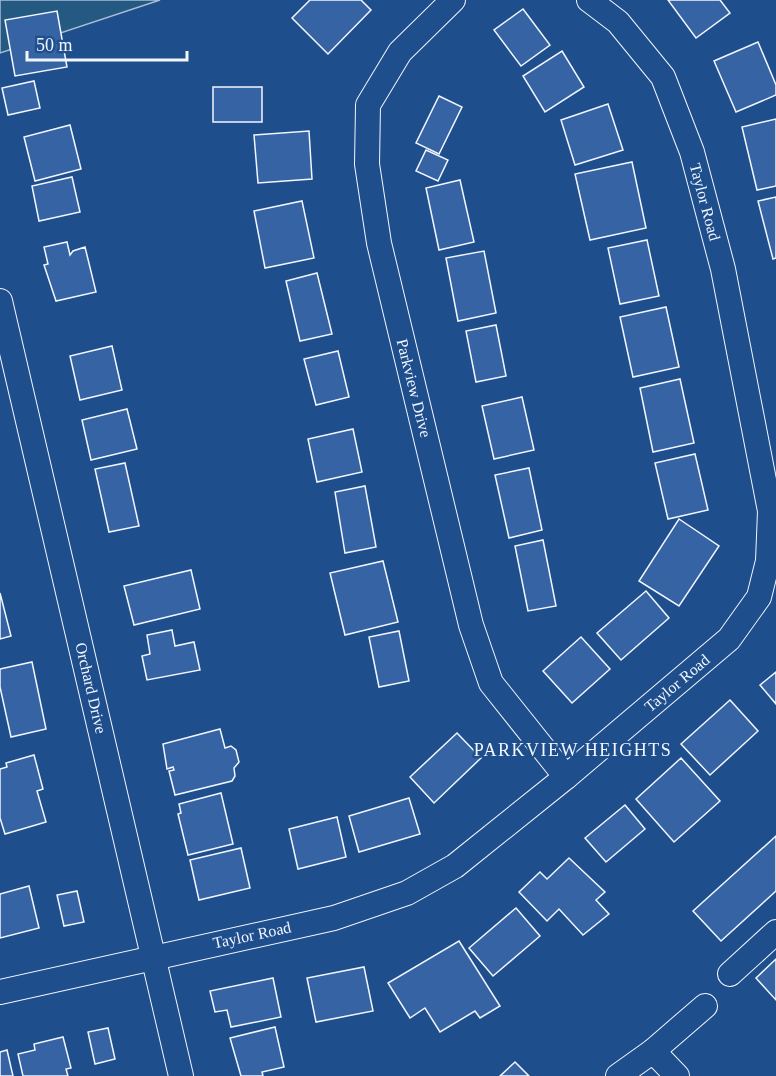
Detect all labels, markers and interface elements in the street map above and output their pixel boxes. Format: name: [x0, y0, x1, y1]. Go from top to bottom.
scale bar: [27, 24, 188, 62]
text: 50 m: [36, 35, 73, 55]
street label: Taylor Road: [686, 161, 723, 243]
street label: Parkview Drive: [394, 337, 434, 439]
street label: Orchard Drive: [72, 641, 110, 735]
street label: Taylor Road: [641, 651, 713, 716]
district label: PARKVIEW HEIGHTS: [474, 740, 672, 760]
street label: Taylor Road: [211, 918, 293, 953]

